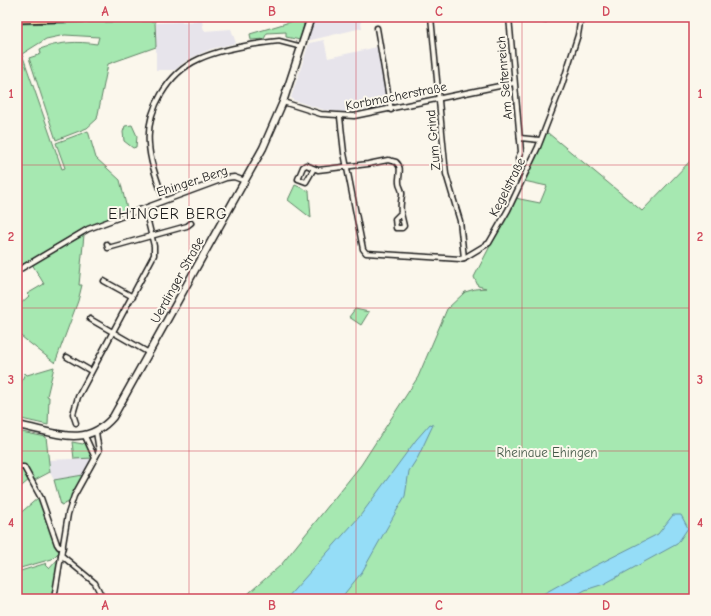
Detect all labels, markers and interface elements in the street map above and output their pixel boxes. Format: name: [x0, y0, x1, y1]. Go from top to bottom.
text: A: [101, 4, 109, 19]
text: B: [268, 4, 276, 19]
text: C: [435, 4, 443, 19]
text: D: [602, 4, 610, 19]
street label: Am Seltenreich: [493, 36, 515, 120]
street label: Korbmacherstraße: [344, 79, 448, 113]
text: 1: [8, 86, 14, 101]
text: 1: [697, 86, 703, 101]
street label: Zum Grind: [423, 109, 443, 171]
street label: Kegelstraße: [486, 155, 528, 219]
street label: Ehinger Berg: [154, 162, 230, 200]
district label: EHINGER BERG: [108, 205, 228, 223]
text: 2: [8, 229, 14, 244]
text: 2: [697, 229, 703, 244]
street label: Uerdinger Straße: [147, 234, 207, 326]
text: 3: [8, 372, 14, 387]
text: 3: [697, 372, 703, 387]
park label: Rheinaue Ehingen: [496, 445, 598, 460]
text: 4: [8, 515, 14, 530]
text: 4: [697, 515, 703, 530]
text: A: [101, 598, 109, 613]
text: B: [268, 598, 276, 613]
text: C: [435, 598, 443, 613]
text: D: [602, 598, 610, 613]

